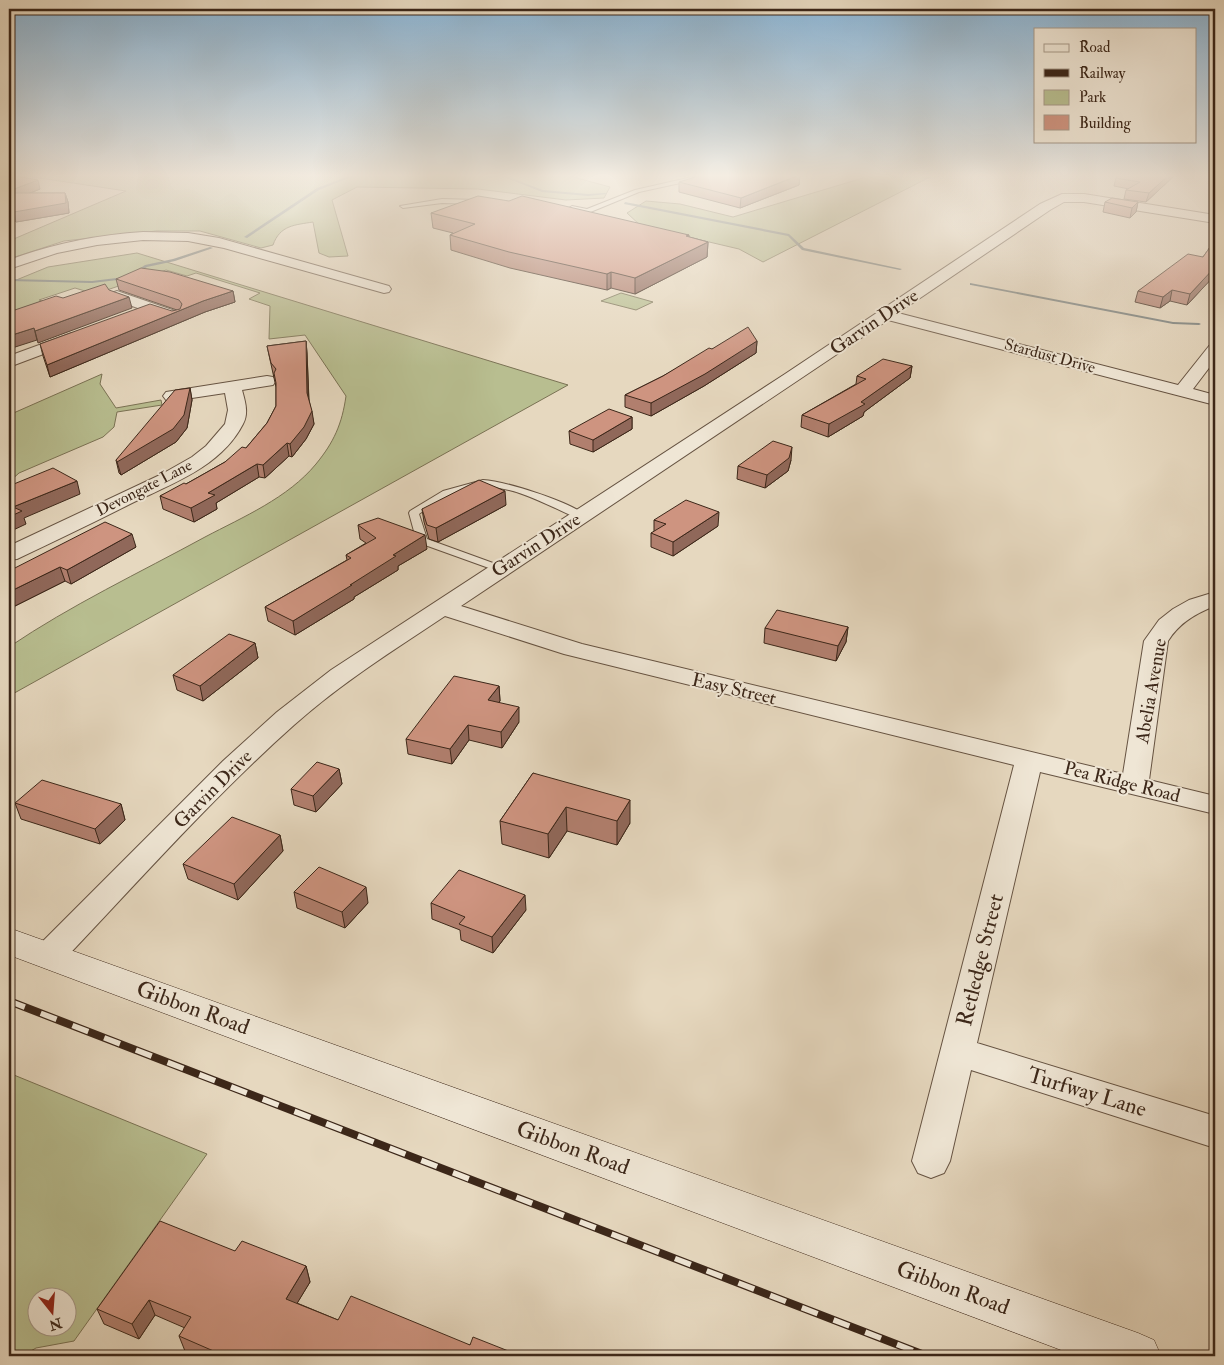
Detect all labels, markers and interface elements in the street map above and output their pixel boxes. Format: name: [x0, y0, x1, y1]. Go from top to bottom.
legend: [1034, 28, 1196, 142]
text: Road: [1079, 38, 1111, 57]
text: Railway: [1079, 64, 1126, 83]
text: Park: [1079, 88, 1106, 107]
text: Building: [1079, 114, 1131, 133]
street label: Garvin Drive: [825, 284, 923, 360]
street label: Stardust Drive: [1002, 334, 1098, 378]
street label: Devongate Lane: [93, 455, 196, 521]
street label: Garvin Drive: [487, 507, 585, 583]
street label: Abelia Avenue: [1130, 637, 1172, 746]
street label: Easy Street: [689, 668, 779, 710]
street label: Garvin Drive: [169, 745, 257, 833]
street label: Pea Ridge Road: [1061, 756, 1183, 808]
street label: Retledge Street: [950, 891, 1010, 1029]
street label: Gibbon Road: [133, 975, 254, 1041]
street label: Turfway Lane: [1024, 1061, 1150, 1123]
street label: Gibbon Road: [513, 1115, 634, 1181]
street label: Gibbon Road: [893, 1255, 1014, 1321]
north arrow: [28, 1288, 78, 1338]
text: N: [47, 1314, 65, 1334]

